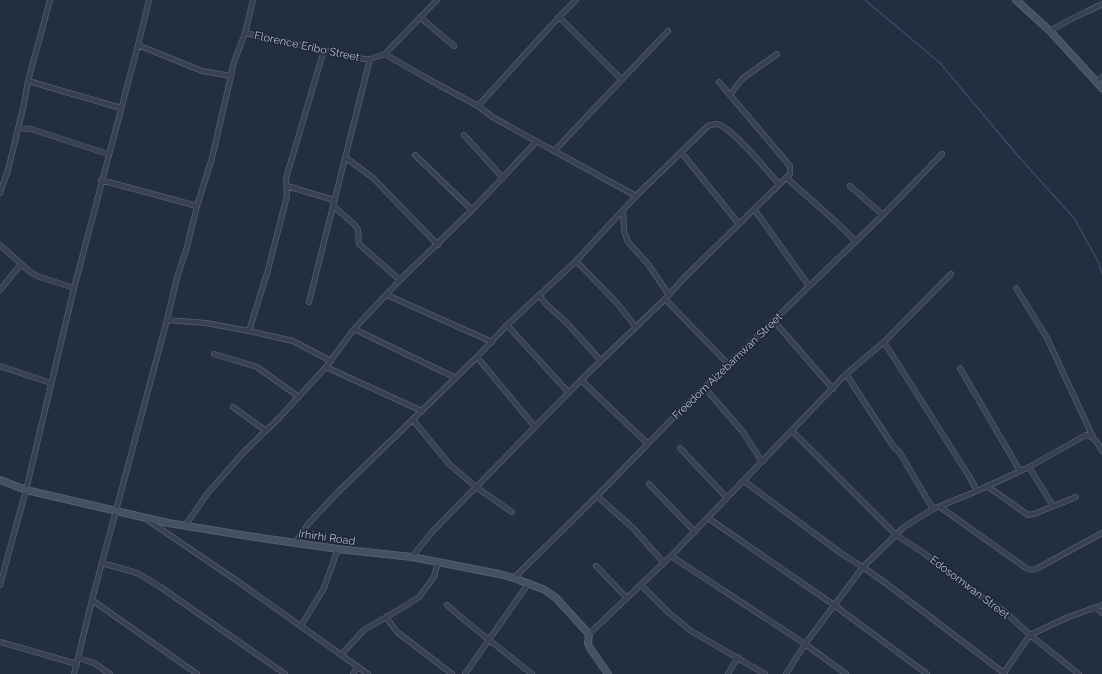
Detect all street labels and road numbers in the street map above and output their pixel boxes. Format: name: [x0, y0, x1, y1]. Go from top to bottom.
street label: Florence Eribo Street: [253, 29, 361, 64]
street label: Freedom Aizebamwan Street: [670, 310, 785, 422]
street label: Irhirhi Road: [298, 527, 356, 548]
street label: Edosomwan Street: [927, 553, 1012, 622]

